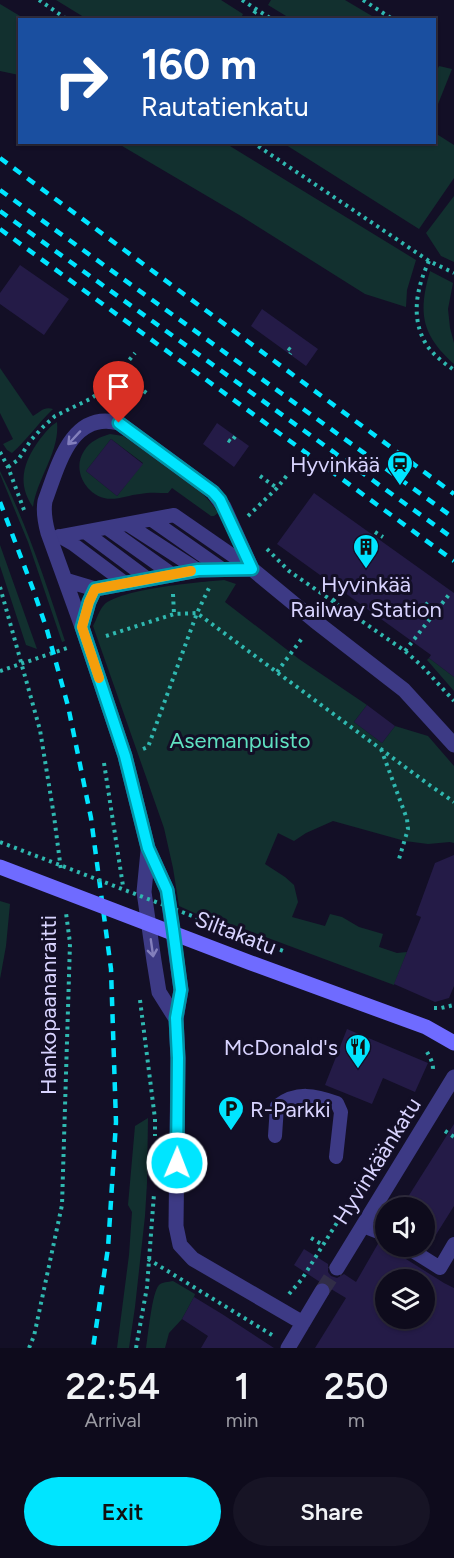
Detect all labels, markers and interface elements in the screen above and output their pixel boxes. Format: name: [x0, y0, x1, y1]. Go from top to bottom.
text: 160 m: [141, 39, 257, 90]
icon: right: [42, 42, 120, 120]
text: Rautatienkatu: [141, 90, 309, 123]
pin: [93, 361, 144, 423]
icon: arrive: [102, 370, 135, 403]
one-way arrow: [67, 430, 81, 445]
station icon: Hyvinkää: [385, 449, 415, 487]
place label: Hyvinkää: [290, 451, 380, 478]
building icon: Hyvinkää Railway Station: [351, 532, 381, 570]
place label: Hyvinkää Railway Station: [290, 571, 442, 623]
park label: Asemanpuisto: [169, 727, 311, 754]
street label: Siltakatu: [191, 905, 281, 961]
street label: Hankopaananraitti: [35, 915, 62, 1095]
one-way arrow: [147, 938, 158, 957]
restaurant icon: McDonald's: [343, 1032, 373, 1070]
place label: McDonald's: [224, 1034, 338, 1061]
street label: Hyvinkäänkatu: [327, 1093, 427, 1229]
parking icon: R-Parkki: [216, 1094, 246, 1132]
place label: R-Parkki: [250, 1096, 331, 1123]
position arrow: [145, 1131, 209, 1195]
map controls: [375, 1197, 435, 1329]
button: sound: [375, 1197, 435, 1257]
button: layers: [375, 1269, 435, 1329]
text: 22:54: [65, 1365, 160, 1408]
text: 1: [234, 1365, 250, 1408]
text: 250: [324, 1365, 389, 1408]
text: Arrival: [85, 1408, 141, 1432]
text: min: [226, 1408, 258, 1432]
text: m: [348, 1408, 365, 1432]
button: Exit: [24, 1477, 221, 1546]
button: Share: [233, 1477, 430, 1546]

